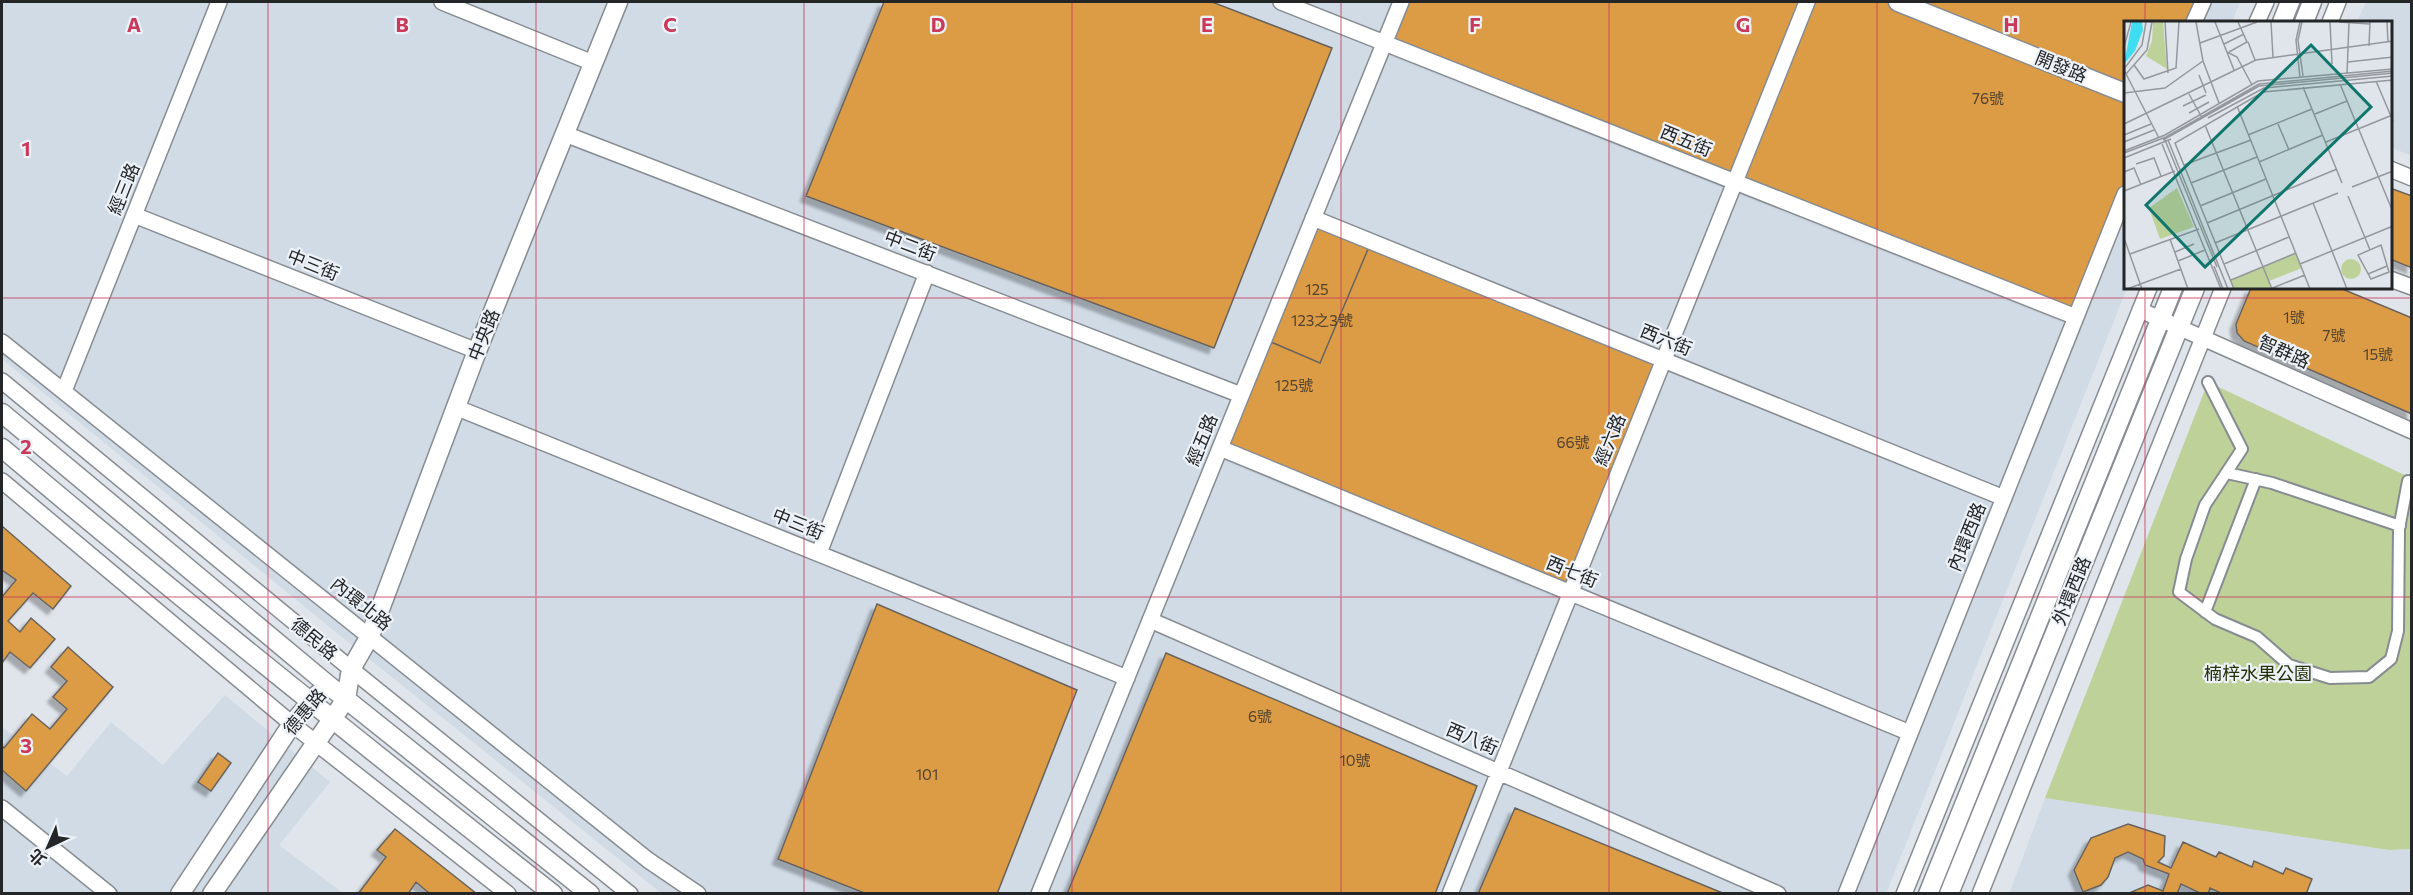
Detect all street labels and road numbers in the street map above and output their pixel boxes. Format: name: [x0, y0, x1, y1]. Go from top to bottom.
street label: 開發路: [2032, 46, 2091, 86]
street label: 西五街: [1657, 120, 1716, 160]
street label: 經三路: [103, 159, 143, 218]
street label: 中二街: [881, 225, 940, 265]
street label: 中三街: [284, 244, 343, 284]
street label: 中央路: [463, 305, 503, 364]
street label: 西六街: [1637, 319, 1696, 359]
street label: 智群路: [2255, 330, 2314, 372]
street label: 經五路: [1181, 410, 1221, 469]
street label: 經六路: [1589, 410, 1629, 469]
street label: 內環西路: [1942, 499, 1990, 574]
street label: 中三街: [769, 503, 828, 543]
street label: 西七街: [1543, 551, 1602, 591]
street label: 外環西路: [2047, 553, 2095, 628]
street label: 內環北路: [327, 572, 397, 634]
street label: 德民路: [287, 612, 342, 664]
street label: 德惠路: [278, 684, 330, 739]
street label: 西八街: [1443, 717, 1502, 759]

